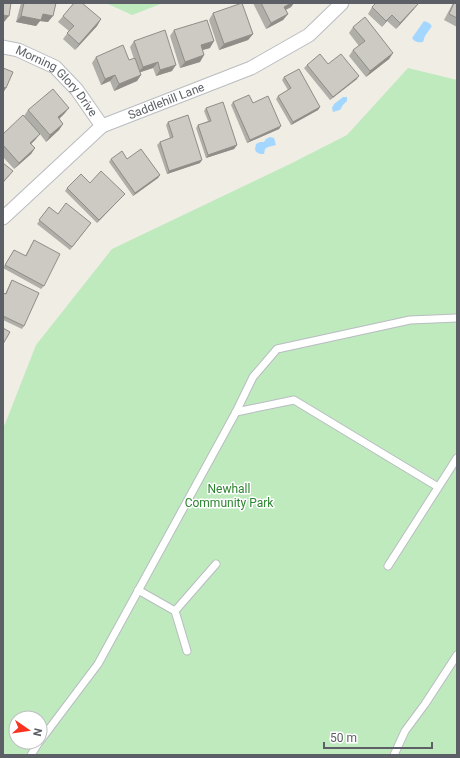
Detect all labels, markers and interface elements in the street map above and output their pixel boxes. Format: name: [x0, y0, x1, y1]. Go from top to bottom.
street label: Morning Glory Drive: [13, 43, 100, 119]
street label: Saddlehill Lane: [126, 80, 206, 122]
park label: Newhall Community Park: [185, 482, 274, 510]
north arrow: [8, 710, 48, 750]
scale bar: [324, 724, 432, 750]
text: N: [30, 727, 44, 738]
text: 50 m: [330, 731, 357, 745]

